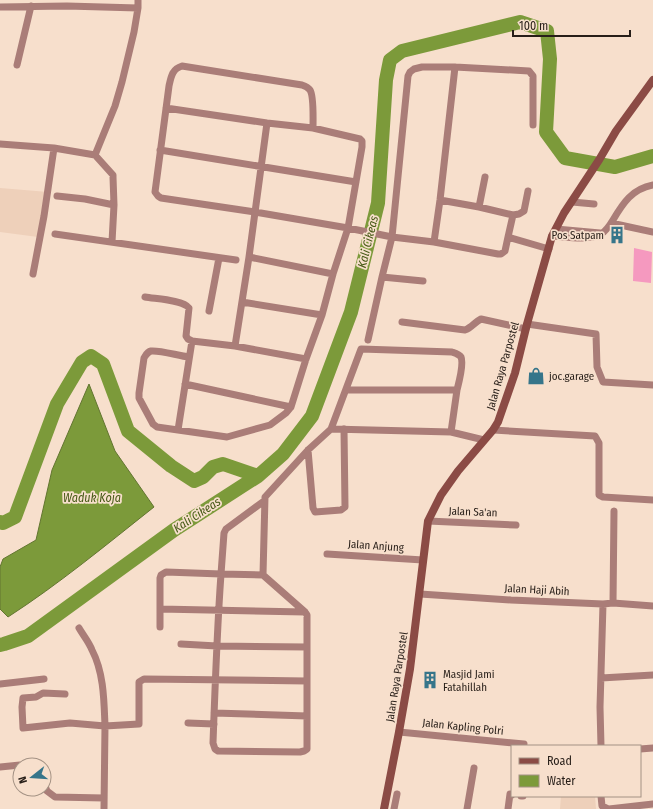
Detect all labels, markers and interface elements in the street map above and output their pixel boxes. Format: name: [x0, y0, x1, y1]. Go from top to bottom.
scale bar: [513, 12, 630, 38]
text: 100 m: [519, 19, 548, 33]
water label: Kali Cikeas: [355, 214, 381, 270]
building icon: Pos Satpam: [607, 225, 627, 245]
place label: Pos Satpam: [551, 229, 604, 242]
street label: Jalan Raya Parpostel: [484, 320, 522, 412]
shop icon: joc.garage: [526, 366, 546, 386]
place label: joc.garage: [548, 370, 594, 383]
water label: Waduk Koja: [63, 491, 121, 505]
water label: Kali Cikeas: [171, 495, 223, 535]
street label: Jalan Sa'an: [448, 505, 498, 519]
street label: Jalan Anjung: [348, 538, 405, 554]
street label: Jalan Haji Abih: [504, 582, 570, 598]
street label: Jalan Raya Parpostel: [383, 631, 411, 723]
place label: Masjid Jami Fatahillah: [443, 668, 495, 694]
building icon: Masjid Jami Fatahillah: [420, 670, 440, 690]
street label: Jalan Kapling Polri: [422, 716, 505, 738]
legend: [511, 745, 641, 797]
text: Road: [547, 754, 572, 768]
north arrow: [12, 757, 52, 797]
text: Water: [547, 774, 576, 788]
text: N: [16, 775, 30, 785]

